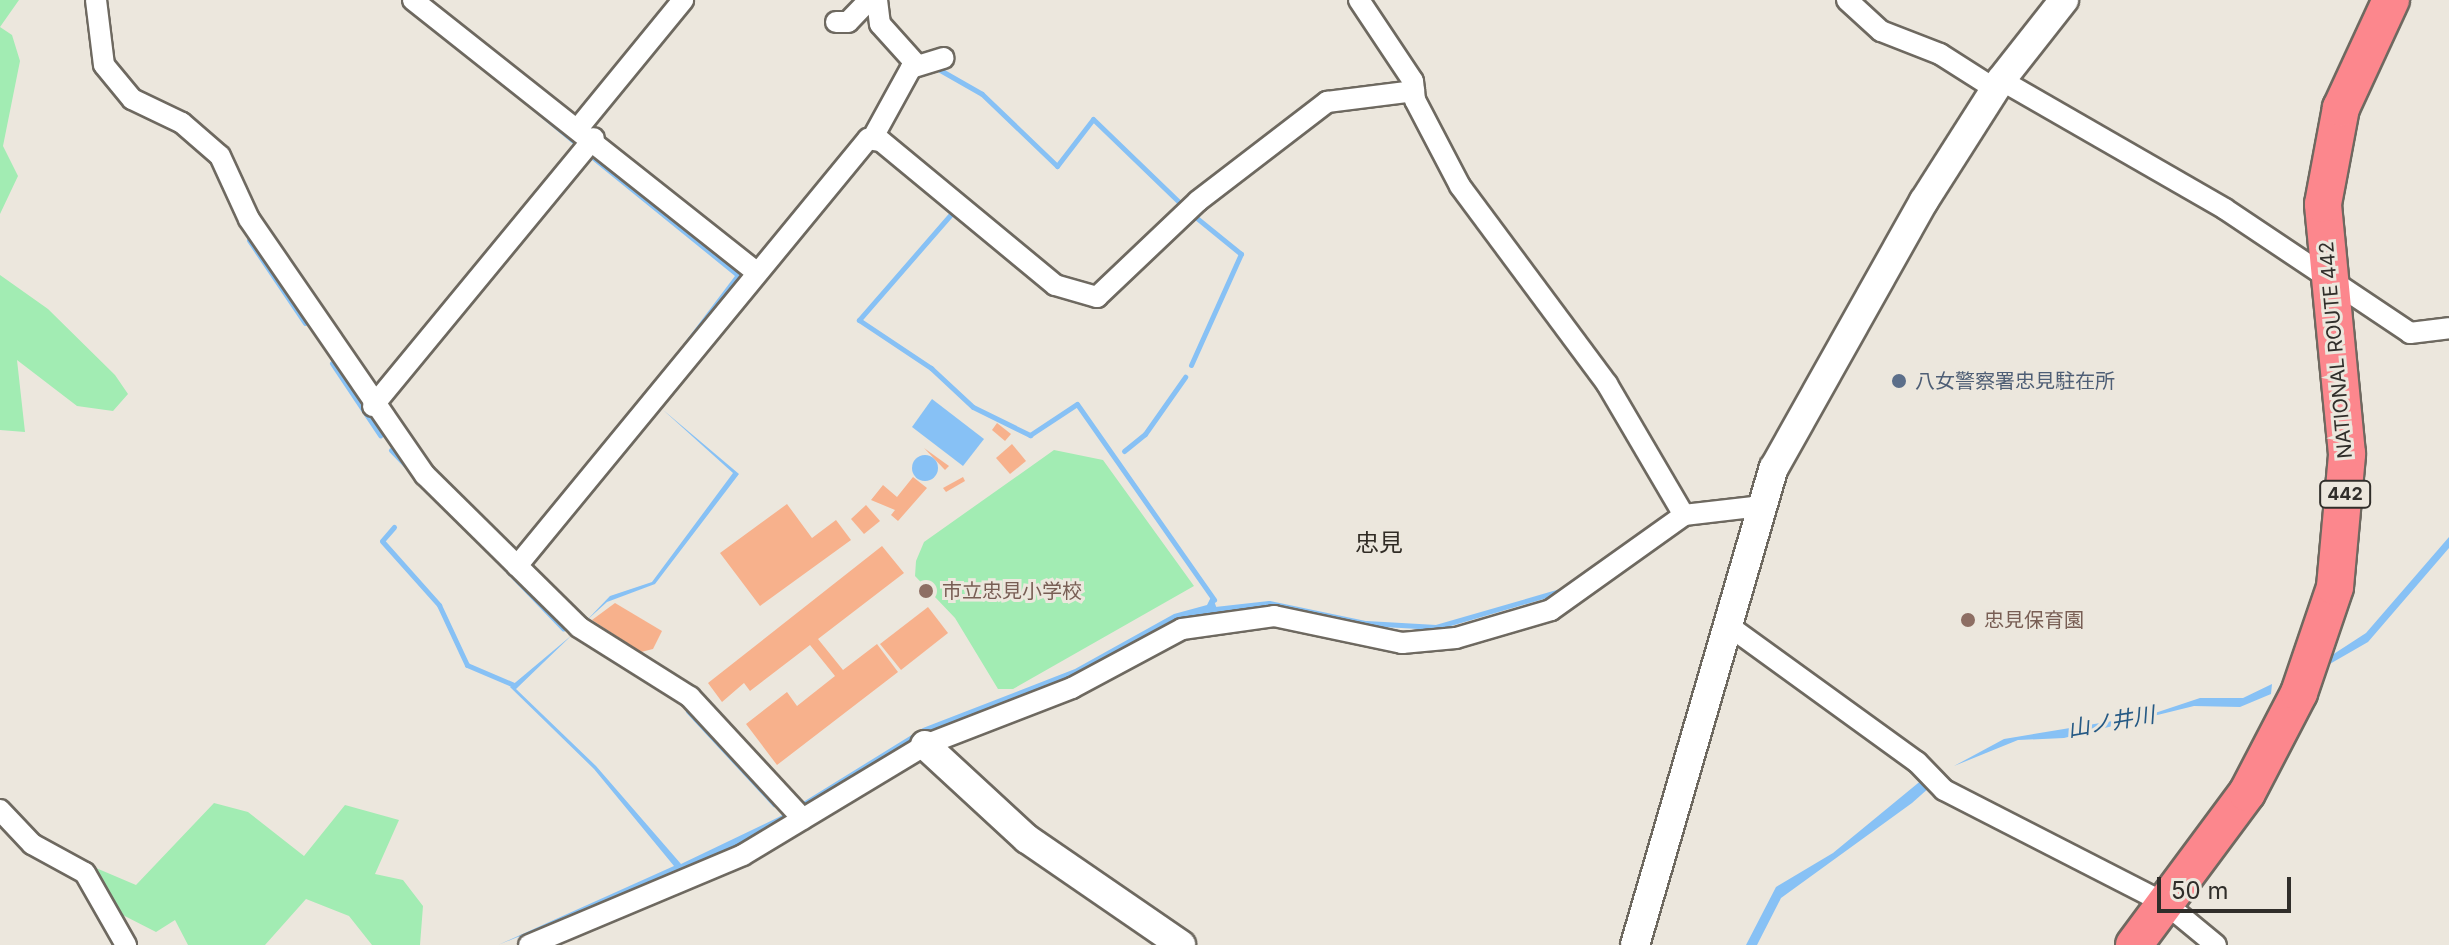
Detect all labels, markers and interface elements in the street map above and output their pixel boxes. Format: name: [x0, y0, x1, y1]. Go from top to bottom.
street label: NATIONAL ROUTE 442: [2315, 240, 2357, 460]
place label: 八女警察署忠見駐在所: [1915, 369, 2115, 393]
marker: 八女警察署忠見駐在所: [1890, 372, 1908, 390]
road number: 442: [2319, 480, 2371, 508]
district label: 忠見: [1355, 529, 1403, 557]
place label: 市立忠見小学校: [942, 579, 1082, 603]
marker: 市立忠見小学校: [917, 582, 935, 600]
place label: 忠見保育園: [1984, 608, 2084, 632]
marker: 忠見保育園: [1959, 611, 1977, 629]
water label: 山ノ井川: [2065, 701, 2157, 743]
scale bar: [2161, 861, 2295, 911]
text: 50 m: [2171, 876, 2229, 905]

